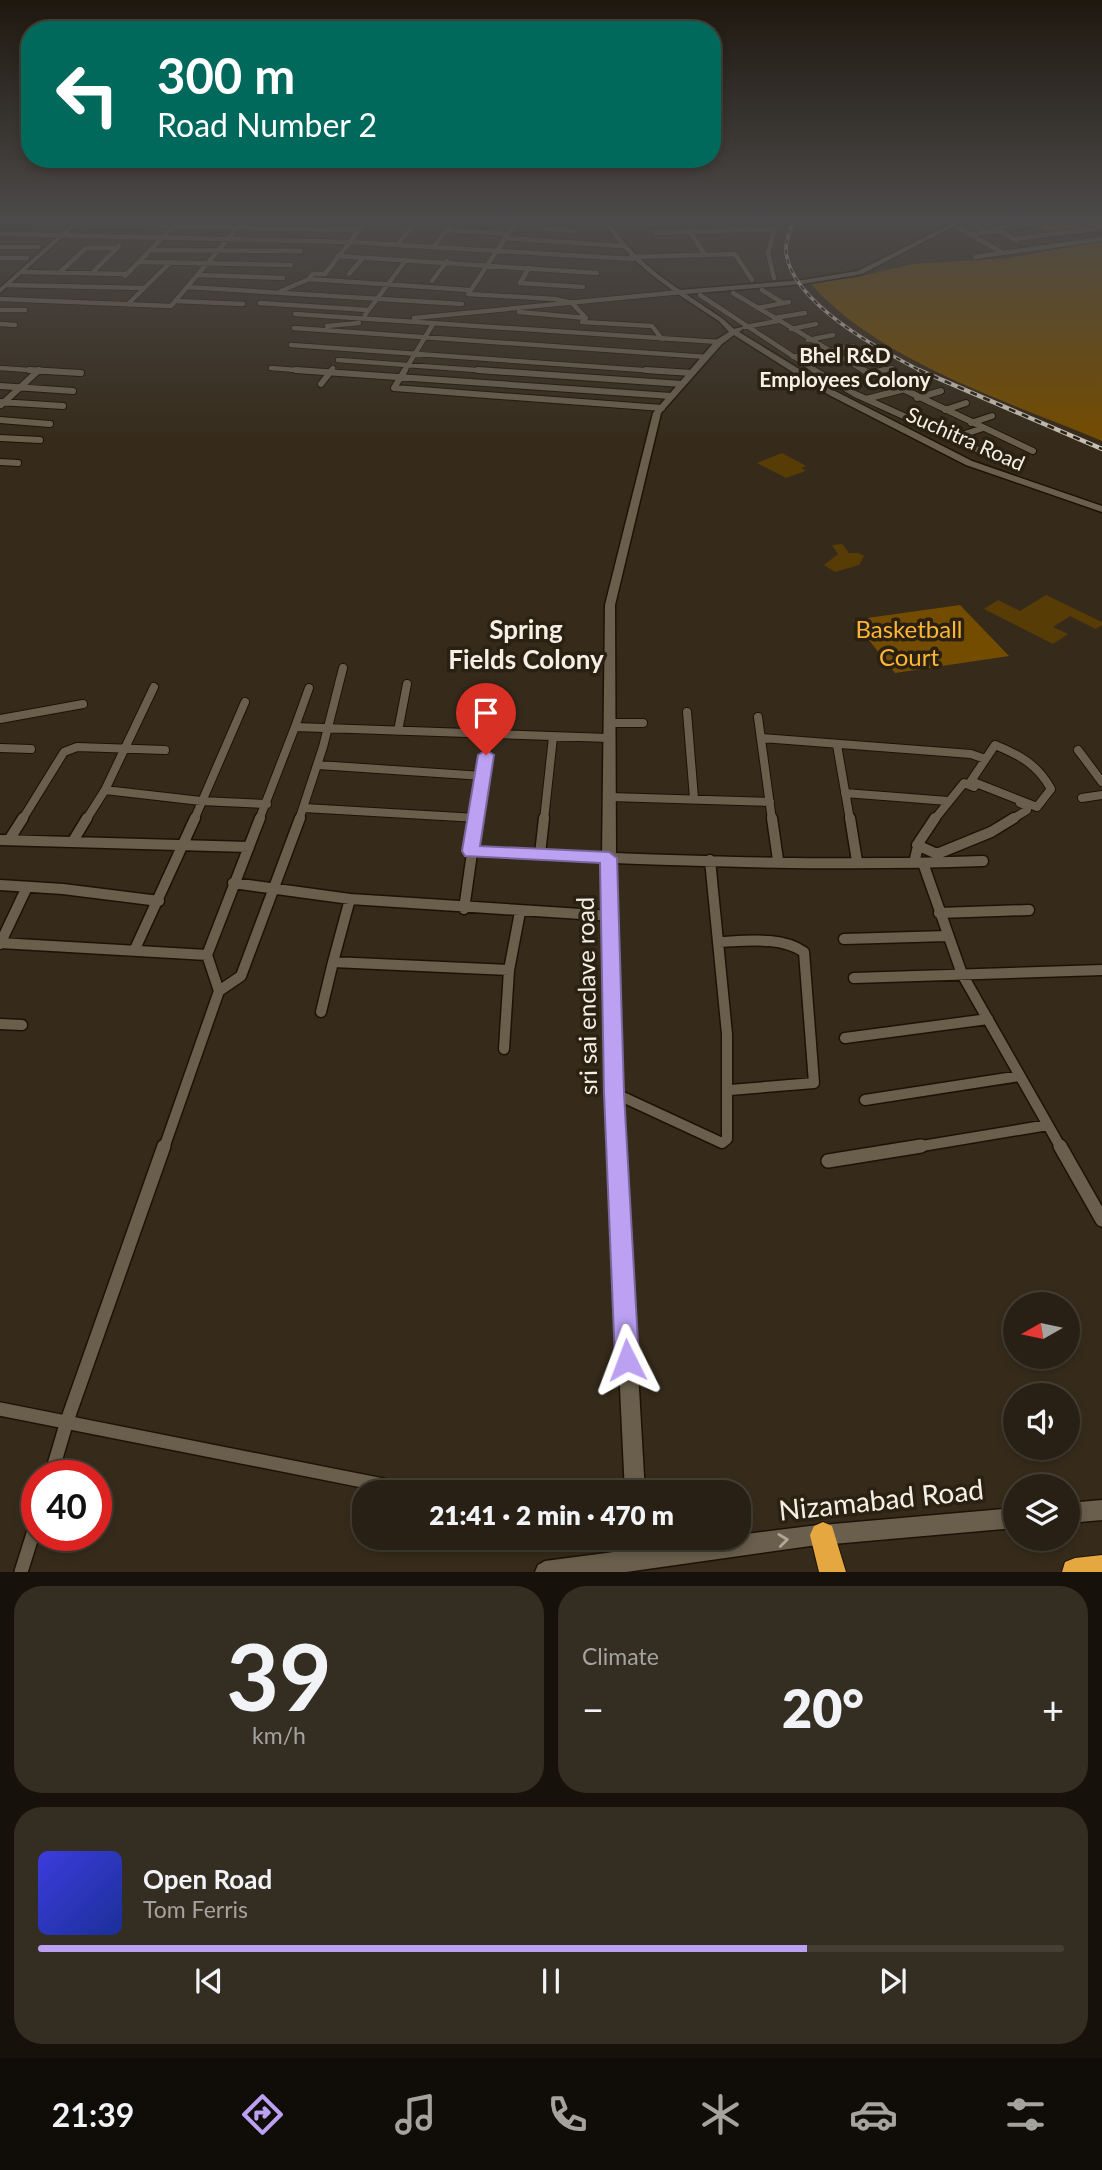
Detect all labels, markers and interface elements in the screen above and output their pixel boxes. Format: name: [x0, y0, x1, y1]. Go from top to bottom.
text: 300 m: [157, 46, 295, 104]
icon: left: [42, 49, 133, 140]
text: Road Number 2: [157, 105, 377, 144]
district label: Bhel R&D Employees Colony: [759, 342, 932, 391]
street label: Suchitra Road: [903, 401, 1029, 475]
district label: Spring Fields Colony: [448, 613, 604, 675]
park label: Basketball Court: [855, 614, 963, 671]
pin: [456, 683, 516, 755]
icon: arrive: [467, 694, 505, 732]
street label: sri sai enclave road: [570, 897, 602, 1095]
north arrow: [1003, 1292, 1080, 1368]
map controls: [1003, 1292, 1080, 1551]
position arrow: [590, 1323, 664, 1397]
button: sound: [1003, 1383, 1080, 1460]
speed limit sign: 40: [21, 1460, 112, 1551]
street label: Nizamabad Road: [777, 1471, 985, 1527]
button: layers: [1003, 1474, 1080, 1551]
text: 21:41 · 2 min · 470 m: [429, 1499, 674, 1531]
one-way arrow: [777, 1532, 789, 1547]
text: 39: [226, 1621, 332, 1730]
text: Climate: [582, 1642, 659, 1670]
text: 20°: [782, 1677, 864, 1739]
text: −: [582, 1686, 604, 1732]
text: +: [1042, 1686, 1064, 1732]
text: km/h: [252, 1721, 306, 1749]
text: Open Road: [143, 1863, 272, 1895]
text: Tom Ferris: [143, 1895, 248, 1923]
icon: previous: [190, 1962, 228, 2000]
icon: pause: [532, 1962, 570, 2000]
icon: next: [874, 1962, 912, 2000]
icon: directions: [238, 2090, 287, 2139]
icon: music: [391, 2090, 440, 2139]
icon: phone: [543, 2090, 592, 2139]
icon: climate: [696, 2090, 745, 2139]
icon: car: [849, 2090, 898, 2139]
icon: filters: [1001, 2090, 1050, 2139]
text: 21:39: [52, 2095, 134, 2134]

